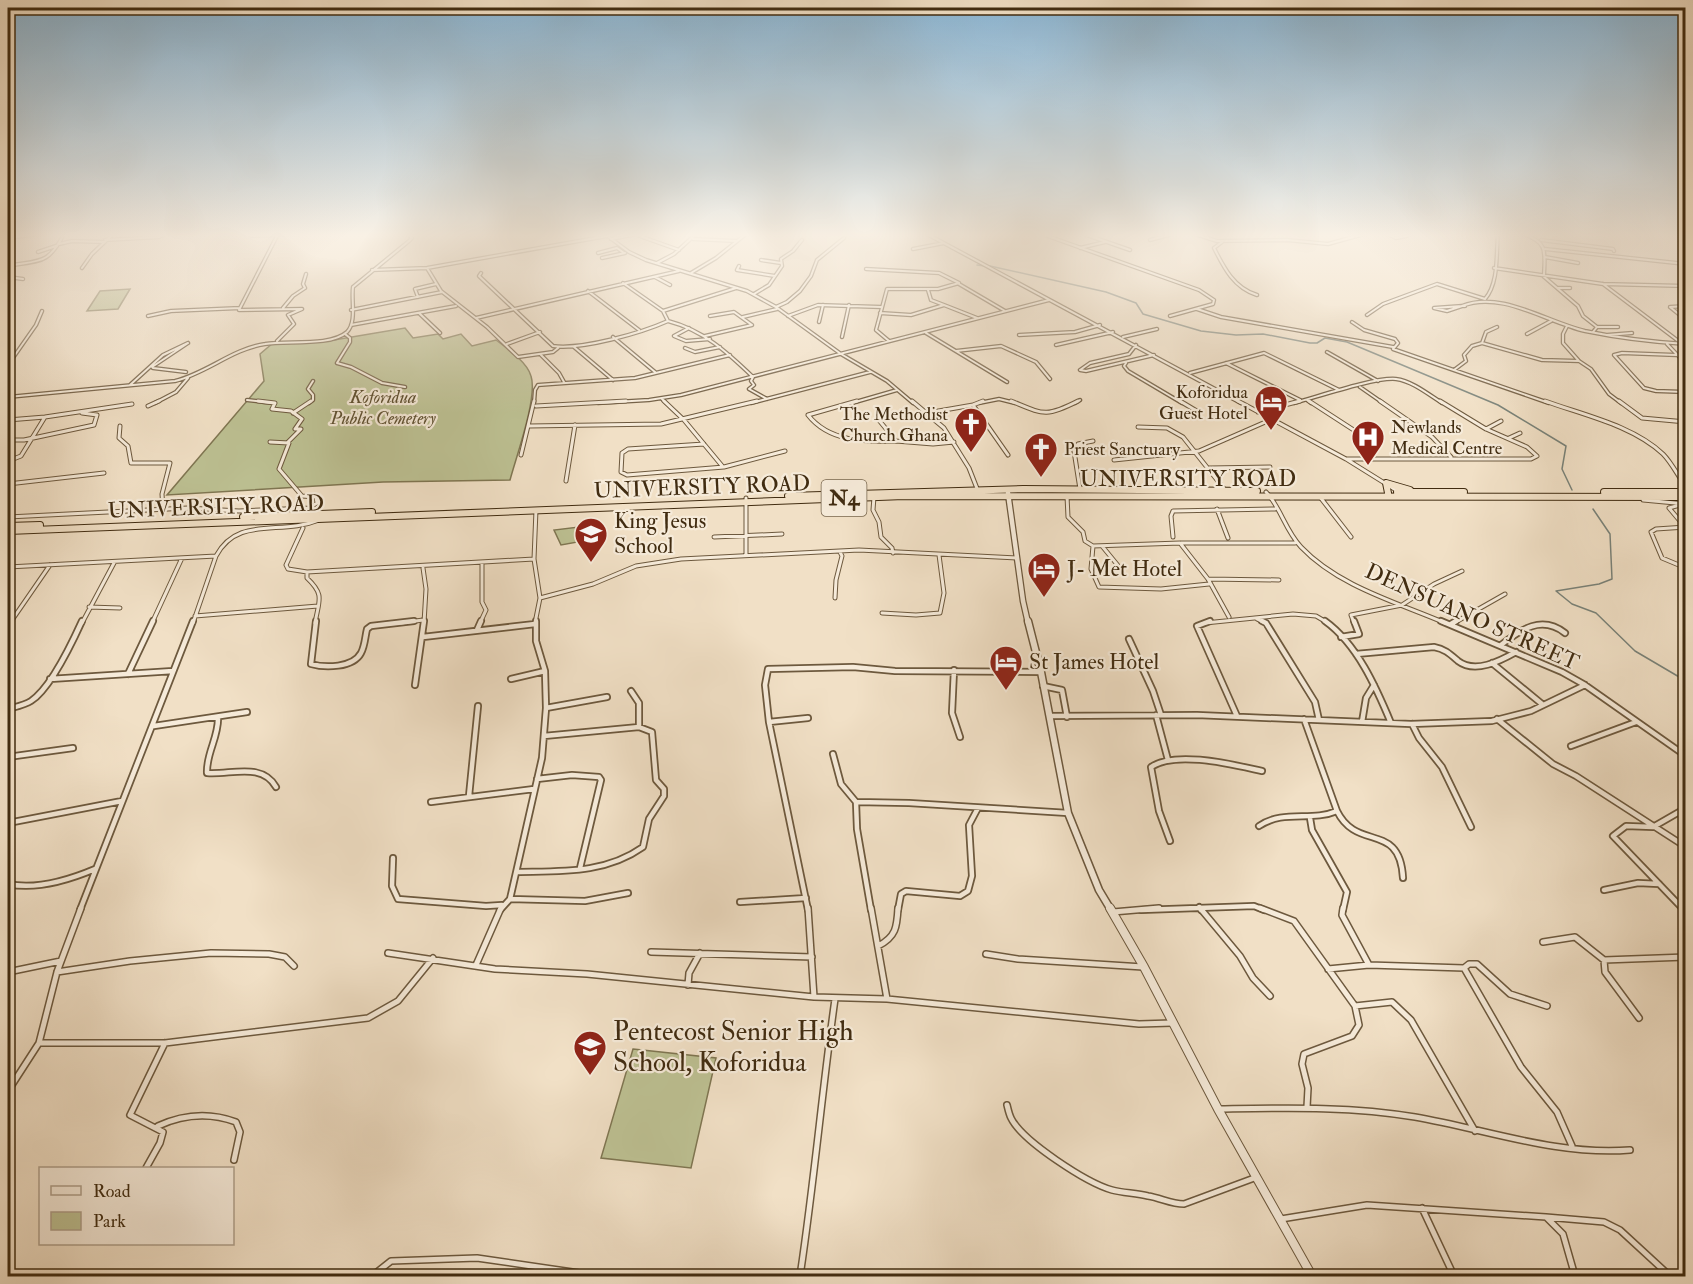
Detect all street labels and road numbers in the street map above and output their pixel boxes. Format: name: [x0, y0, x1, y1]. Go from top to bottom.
street label: UNIVERSITY ROAD: [1080, 465, 1296, 493]
street label: UNIVERSITY ROAD: [593, 469, 811, 505]
road number: N4: [822, 480, 866, 516]
street label: UNIVERSITY ROAD: [107, 489, 325, 525]
street label: DENSUANO STREET: [1361, 557, 1584, 677]

